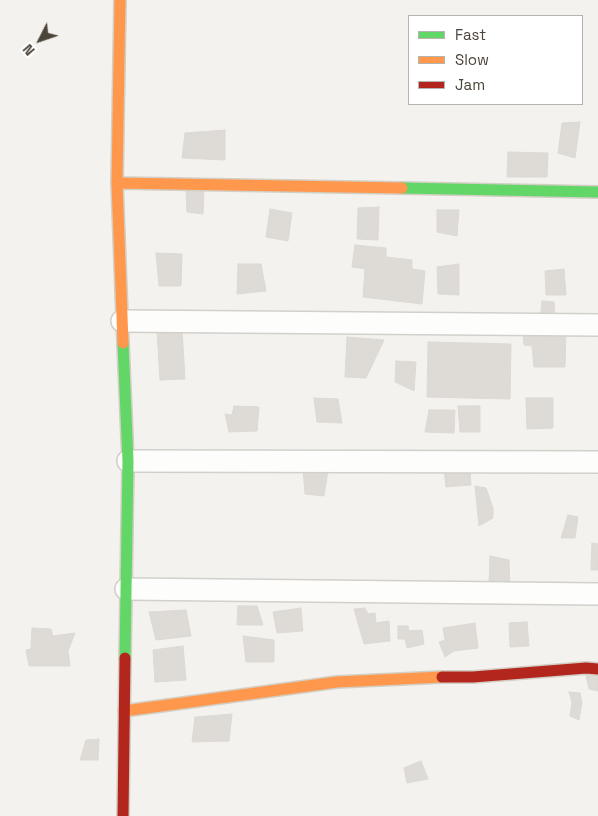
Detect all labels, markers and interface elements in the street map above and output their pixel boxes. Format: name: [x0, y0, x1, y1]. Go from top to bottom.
north arrow: [15, 15, 65, 65]
legend: [408, 15, 583, 105]
text: Fast: [455, 25, 486, 44]
text: N: [19, 40, 39, 59]
text: Slow: [455, 50, 489, 69]
text: Jam: [455, 75, 485, 94]

